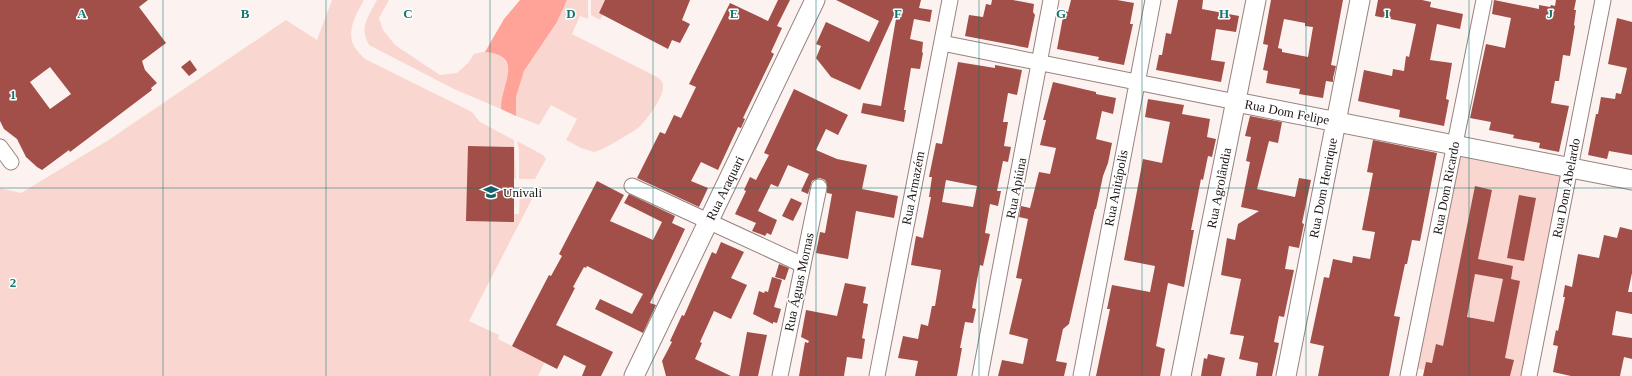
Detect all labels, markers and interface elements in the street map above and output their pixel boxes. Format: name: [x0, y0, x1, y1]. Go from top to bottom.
text: A: [77, 6, 87, 21]
text: B: [241, 6, 250, 21]
text: C: [403, 6, 413, 21]
text: D: [566, 6, 576, 21]
text: E: [730, 6, 738, 21]
text: F: [894, 6, 902, 21]
text: G: [1056, 6, 1066, 21]
text: H: [1219, 6, 1229, 21]
text: I: [1384, 6, 1390, 21]
text: J: [1547, 6, 1554, 21]
text: 1: [10, 87, 16, 102]
street label: Rua Dom Felipe: [1243, 96, 1331, 128]
street label: Rua Dom Henrique: [1306, 136, 1340, 239]
street label: Rua Dom Abelardo: [1549, 137, 1583, 239]
street label: Rua Dom Ricardo: [1430, 140, 1462, 236]
street label: Rua Agrolândia: [1204, 146, 1234, 230]
street label: Rua Anitápolis: [1101, 148, 1131, 228]
street label: Rua Armazém: [899, 150, 927, 226]
street label: Rua Araquari: [703, 153, 747, 223]
street label: Rua Apiúna: [1003, 156, 1029, 220]
school or university icon: Univali: [482, 183, 500, 201]
place label: Univali: [503, 185, 542, 200]
street label: Rua Águas Mornas: [781, 231, 817, 333]
text: 2: [10, 275, 16, 290]

